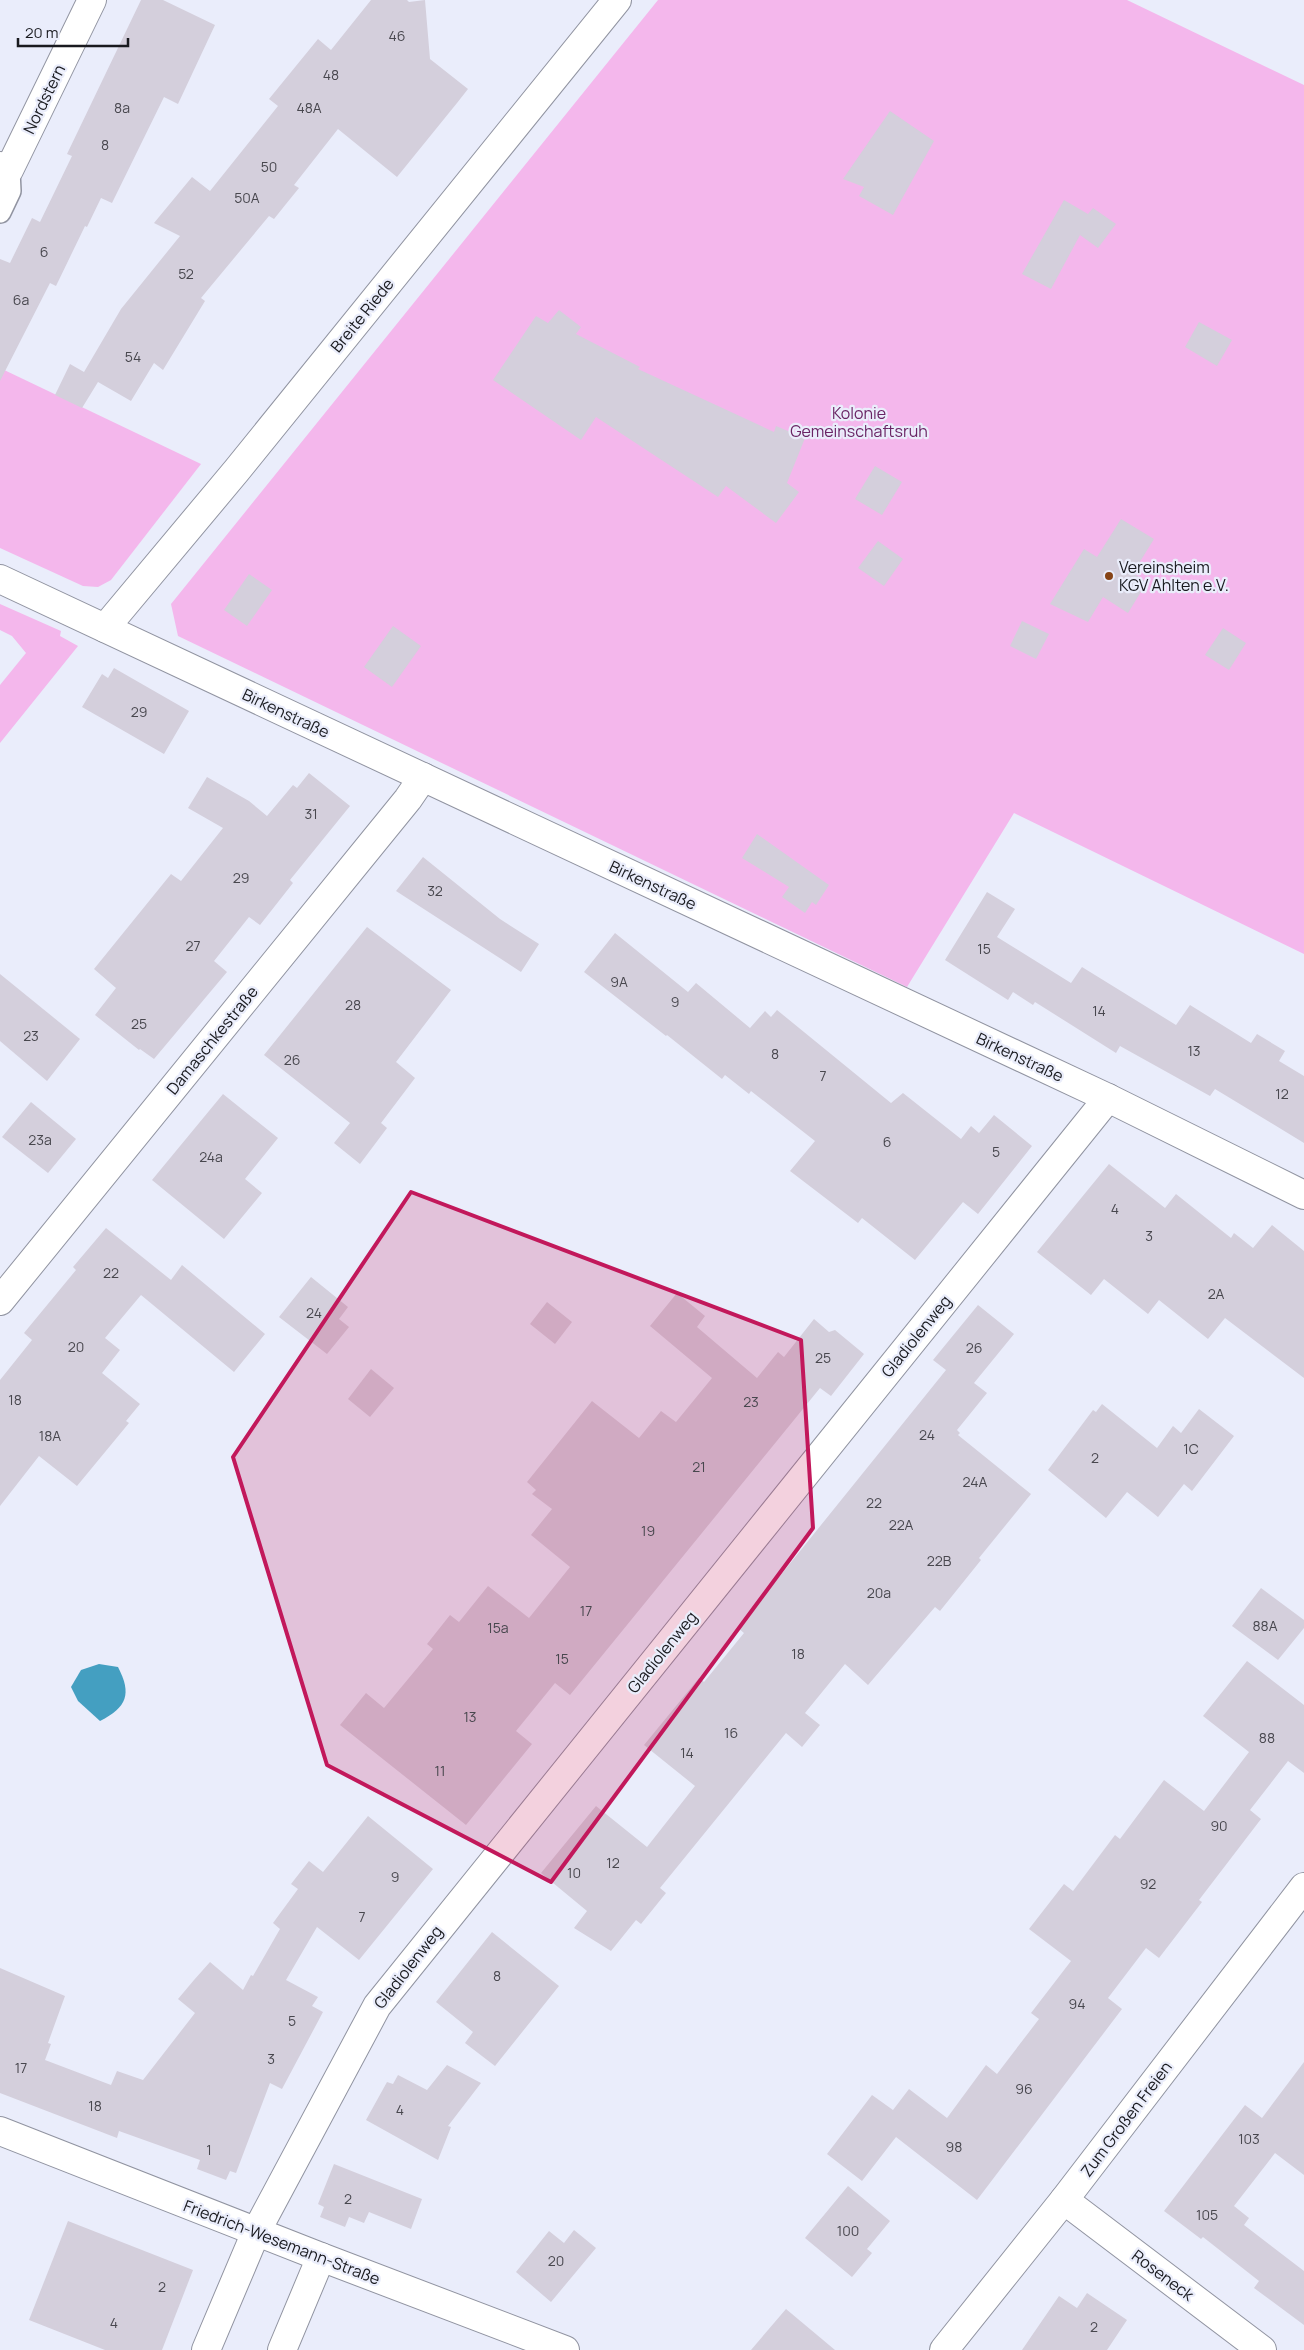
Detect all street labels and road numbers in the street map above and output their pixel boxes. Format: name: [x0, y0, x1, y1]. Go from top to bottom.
street label: Nordstern: [18, 61, 70, 137]
street label: Breite Riede: [325, 273, 399, 357]
street label: Birkenstraße: [239, 683, 333, 743]
street label: Birkenstraße: [606, 855, 700, 915]
street label: Damaschkestraße: [161, 981, 263, 1099]
street label: Birkenstraße: [973, 1027, 1067, 1087]
street label: Gladiolenweg: [876, 1290, 956, 1382]
street label: Gladiolenweg: [622, 1606, 702, 1698]
street label: Gladiolenweg: [369, 1921, 447, 2013]
street label: Zum Großen Freien: [1075, 2057, 1177, 2181]
street label: Friedrich-Wesemann-Straße: [181, 2194, 383, 2290]
street label: Roseneck: [1127, 2244, 1199, 2306]

